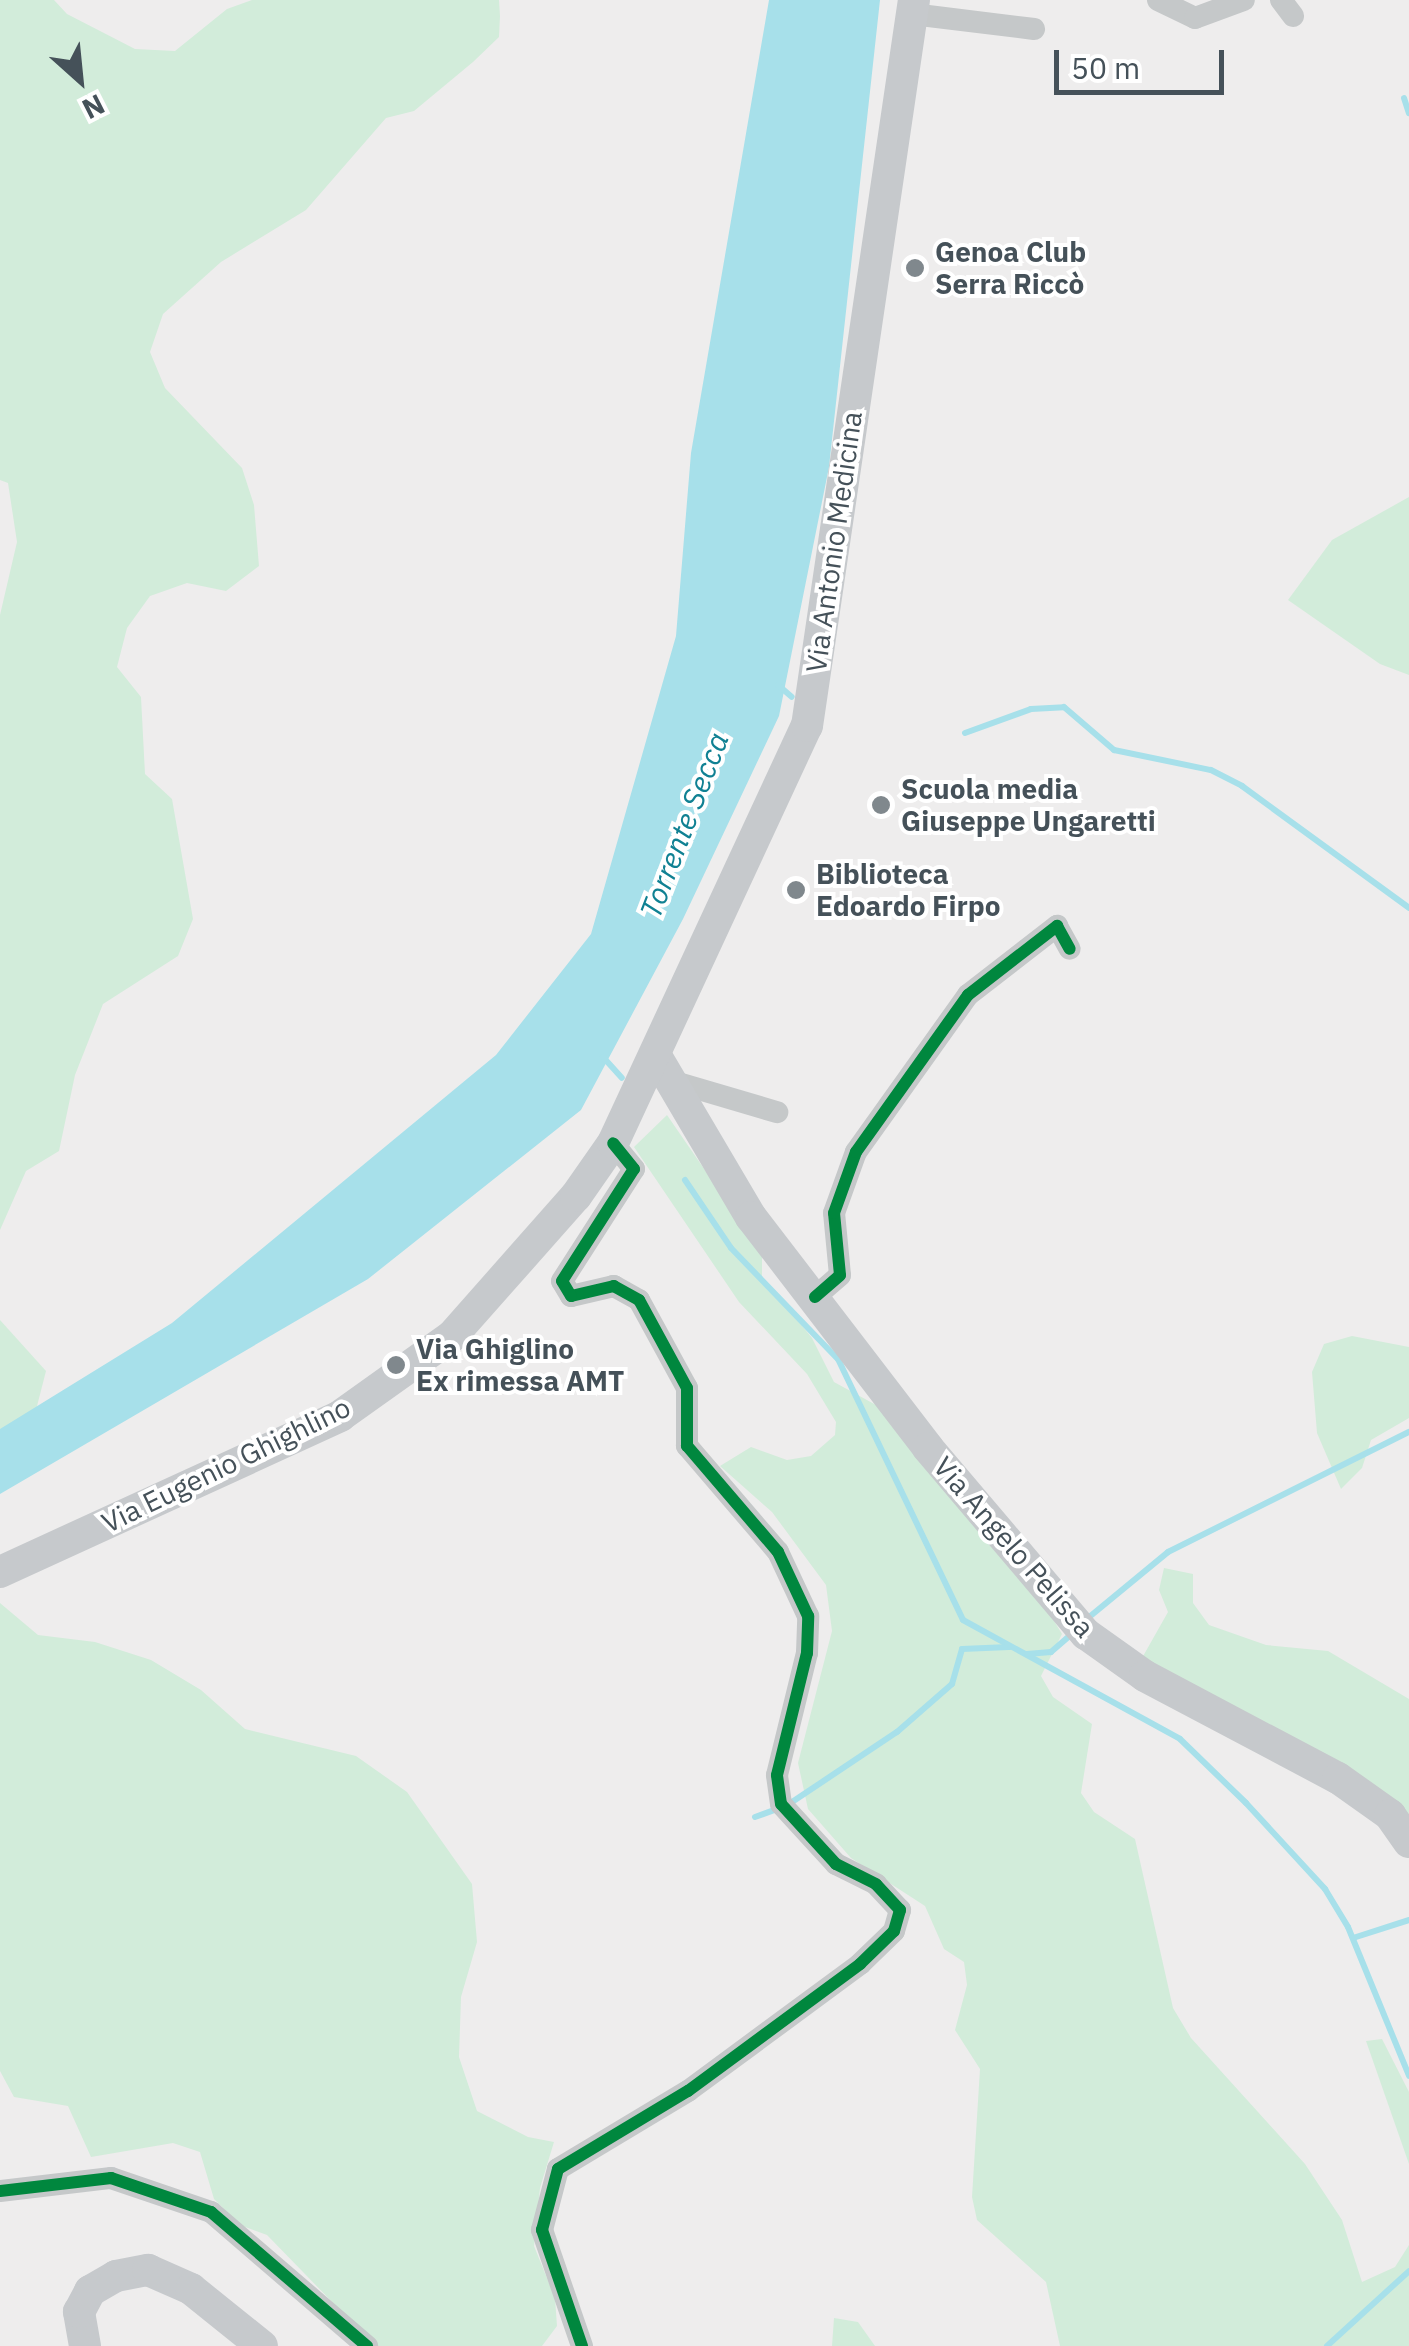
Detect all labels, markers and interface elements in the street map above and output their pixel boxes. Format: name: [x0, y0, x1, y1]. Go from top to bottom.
north arrow: [30, 30, 130, 130]
scale bar: [1059, 30, 1229, 92]
text: 50 m: [1071, 48, 1140, 87]
text: N: [76, 86, 111, 128]
place label: Genoa Club Serra Riccò: [935, 235, 1086, 301]
marker: Genoa Club Serra Riccò: [904, 257, 926, 279]
street label: Via Antonio Medicina: [799, 409, 869, 675]
water label: Torrente Secca: [632, 727, 736, 923]
place label: Scuola media Giuseppe Ungaretti: [901, 772, 1156, 838]
marker: Scuola media Giuseppe Ungaretti: [870, 794, 892, 816]
place label: Biblioteca Edoardo Firpo: [816, 857, 1001, 923]
marker: Biblioteca Edoardo Firpo: [785, 879, 807, 901]
place label: Via Ghiglino Ex rimessa AMT: [416, 1332, 624, 1398]
marker: Via Ghiglino Ex rimessa AMT: [385, 1354, 407, 1376]
street label: Via Eugenio Ghighlino: [96, 1390, 356, 1540]
street label: Via Angelo Pelissa: [927, 1450, 1101, 1644]

